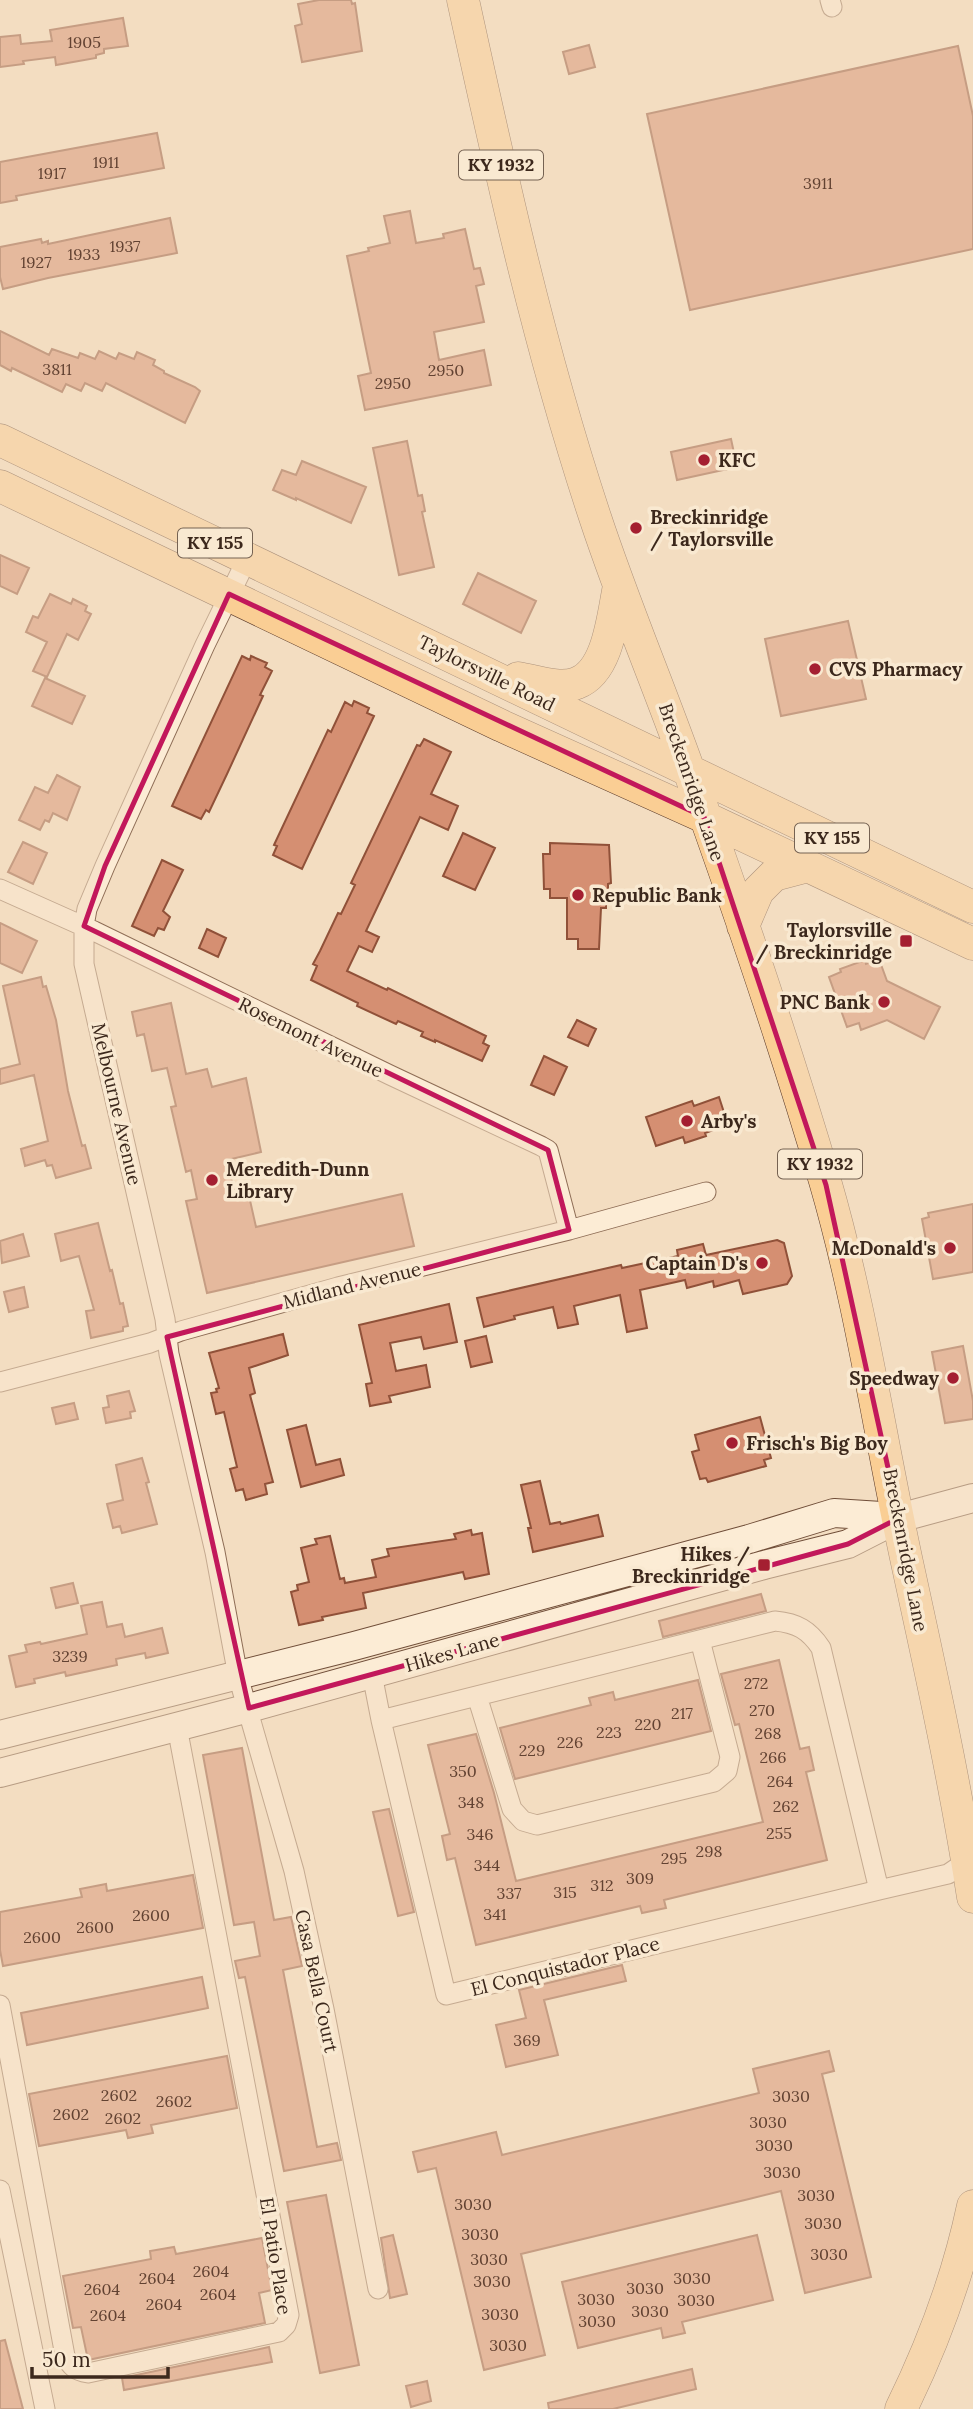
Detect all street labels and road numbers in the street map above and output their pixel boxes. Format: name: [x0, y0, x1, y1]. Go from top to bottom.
road number: KY 1932: [459, 150, 543, 180]
road number: KY 155: [178, 528, 252, 558]
street label: Taylorsville Road: [415, 630, 559, 716]
street label: Breckenridge Lane: [654, 700, 730, 864]
road number: KY 155: [795, 824, 869, 852]
street label: Rosemont Avenue: [235, 992, 387, 1082]
street label: Melbourne Avenue: [87, 1021, 147, 1187]
road number: KY 1932: [778, 1149, 862, 1178]
street label: Midland Avenue: [280, 1256, 424, 1314]
street label: Breckenridge Lane: [878, 1466, 934, 1634]
street label: Hikes Lane: [402, 1627, 502, 1677]
street label: Casa Bella Court: [290, 1907, 344, 2055]
street label: El Conquistador Place: [468, 1931, 662, 2001]
street label: El Patio Place: [255, 2196, 297, 2316]

